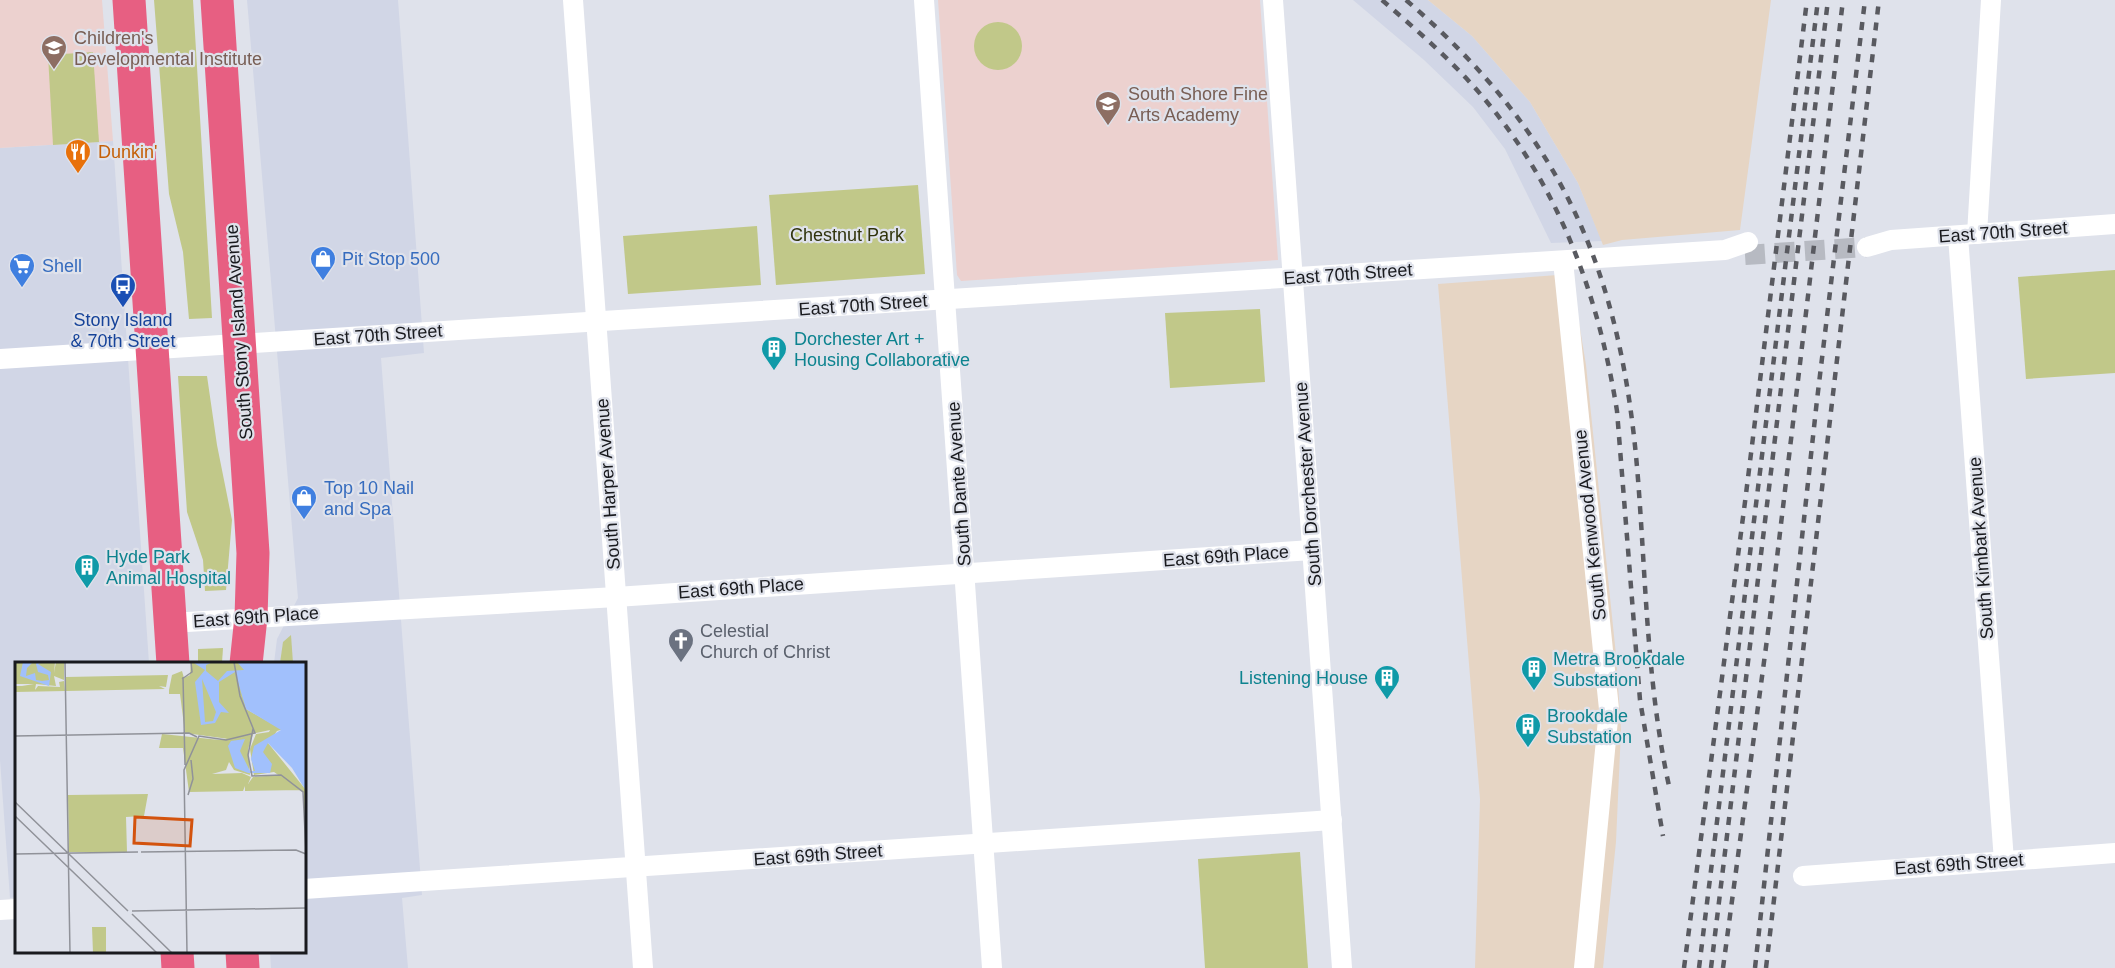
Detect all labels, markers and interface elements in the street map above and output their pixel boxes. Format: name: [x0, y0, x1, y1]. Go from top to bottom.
place label: Children's Developmental Institute: [74, 28, 262, 69]
school or university icon: Children's Developmental Institute: [39, 33, 69, 71]
place label: South Shore Fine Arts Academy: [1128, 84, 1268, 125]
school or university icon: South Shore Fine Arts Academy: [1093, 89, 1123, 127]
restaurant icon: Dunkin': [63, 137, 93, 175]
place label: Dunkin': [98, 142, 157, 162]
street label: East 70th Street: [1938, 218, 2068, 246]
street label: South Stony Island Avenue: [221, 224, 257, 440]
park label: Chestnut Park: [790, 225, 905, 245]
shop icon: Pit Stop 500: [308, 244, 338, 282]
place label: Pit Stop 500: [342, 249, 440, 269]
supermarket icon: Shell: [7, 251, 37, 289]
place label: Shell: [42, 256, 82, 276]
street label: East 70th Street: [1283, 260, 1413, 288]
bus stop icon: Stony Island & 70th Street: [108, 271, 138, 309]
street label: East 70th Street: [798, 291, 928, 319]
place label: Stony Island & 70th Street: [70, 310, 176, 351]
street label: East 70th Street: [313, 321, 443, 349]
place label: Dorchester Art + Housing Collaborative: [794, 329, 970, 370]
building icon: Dorchester Art + Housing Collaborative: [759, 334, 789, 372]
street label: South Dorchester Avenue: [1291, 381, 1325, 587]
street label: South Harper Avenue: [592, 398, 624, 570]
street label: South Dante Avenue: [943, 401, 975, 567]
street label: South Kenwood Avenue: [1570, 429, 1610, 621]
street label: South Kimbark Avenue: [1965, 456, 1997, 640]
place label: Top 10 Nail and Spa: [324, 478, 414, 519]
shop icon: Top 10 Nail and Spa: [289, 483, 319, 521]
street label: East 69th Place: [1162, 542, 1290, 570]
place label: Hyde Park Animal Hospital: [106, 547, 231, 588]
building icon: Hyde Park Animal Hospital: [72, 552, 102, 590]
street label: East 69th Place: [677, 574, 805, 602]
street label: East 69th Place: [192, 603, 320, 631]
place label: Celestial Church of Christ: [700, 621, 830, 662]
church icon: Celestial Church of Christ: [666, 626, 696, 664]
place label: Metra Brookdale Substation: [1553, 649, 1685, 690]
building icon: Metra Brookdale Substation: [1519, 654, 1549, 692]
inset map: [15, 662, 306, 953]
building icon: Listening House: [1372, 663, 1402, 701]
place label: Listening House: [1239, 668, 1368, 688]
place label: Brookdale Substation: [1547, 706, 1632, 747]
building icon: Brookdale Substation: [1513, 711, 1543, 749]
street label: East 69th Street: [753, 841, 883, 869]
street label: East 69th Street: [1894, 850, 2024, 878]

